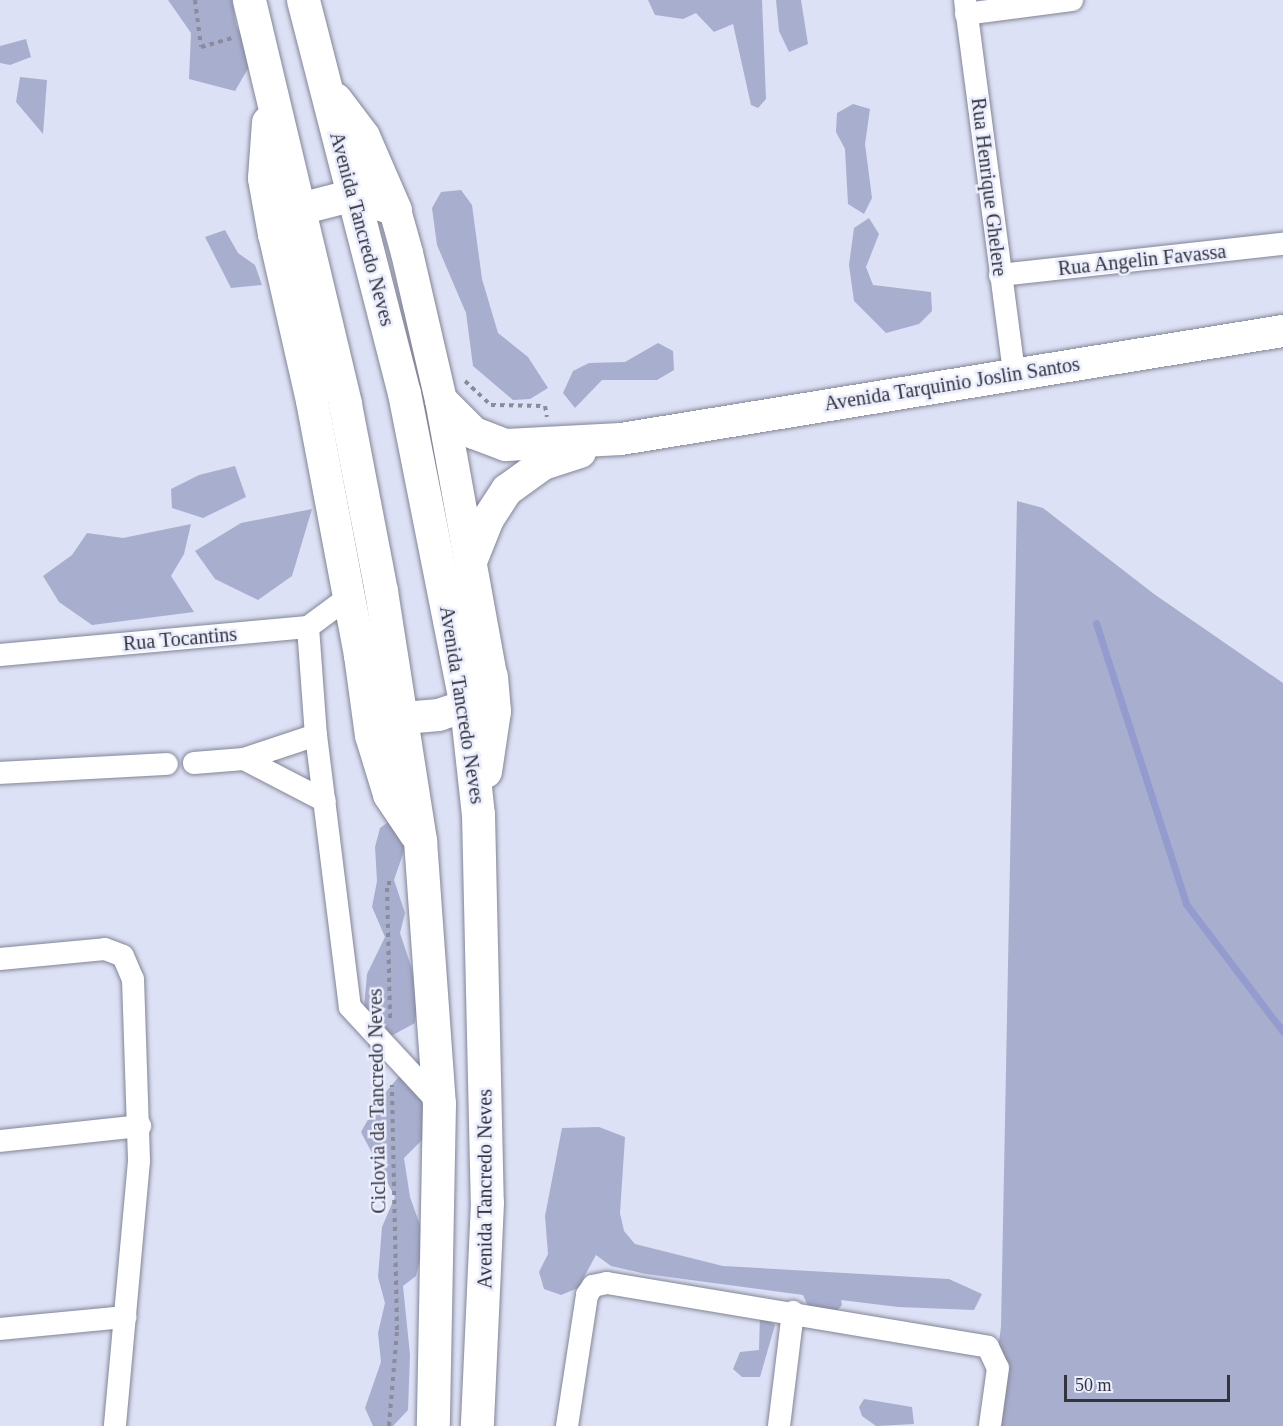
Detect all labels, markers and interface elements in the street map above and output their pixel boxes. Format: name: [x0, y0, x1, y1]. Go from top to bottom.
street label: Rua Henrique Ghelere: [966, 96, 1012, 278]
street label: Avenida Tancredo Neves: [324, 129, 400, 329]
street label: Rua Angelin Favassa: [1056, 239, 1228, 281]
street label: Avenida Tarquinio Joslin Santos: [822, 352, 1082, 416]
street label: Avenida Tancredo Neves: [434, 604, 490, 806]
street label: Rua Tocantins: [122, 622, 238, 656]
street label: Ciclovia da Tancredo Neves: [363, 988, 391, 1214]
street label: Avenida Tancredo Neves: [473, 1089, 497, 1289]
scale bar: [1067, 1363, 1234, 1401]
text: 50 m: [1075, 1375, 1112, 1395]

